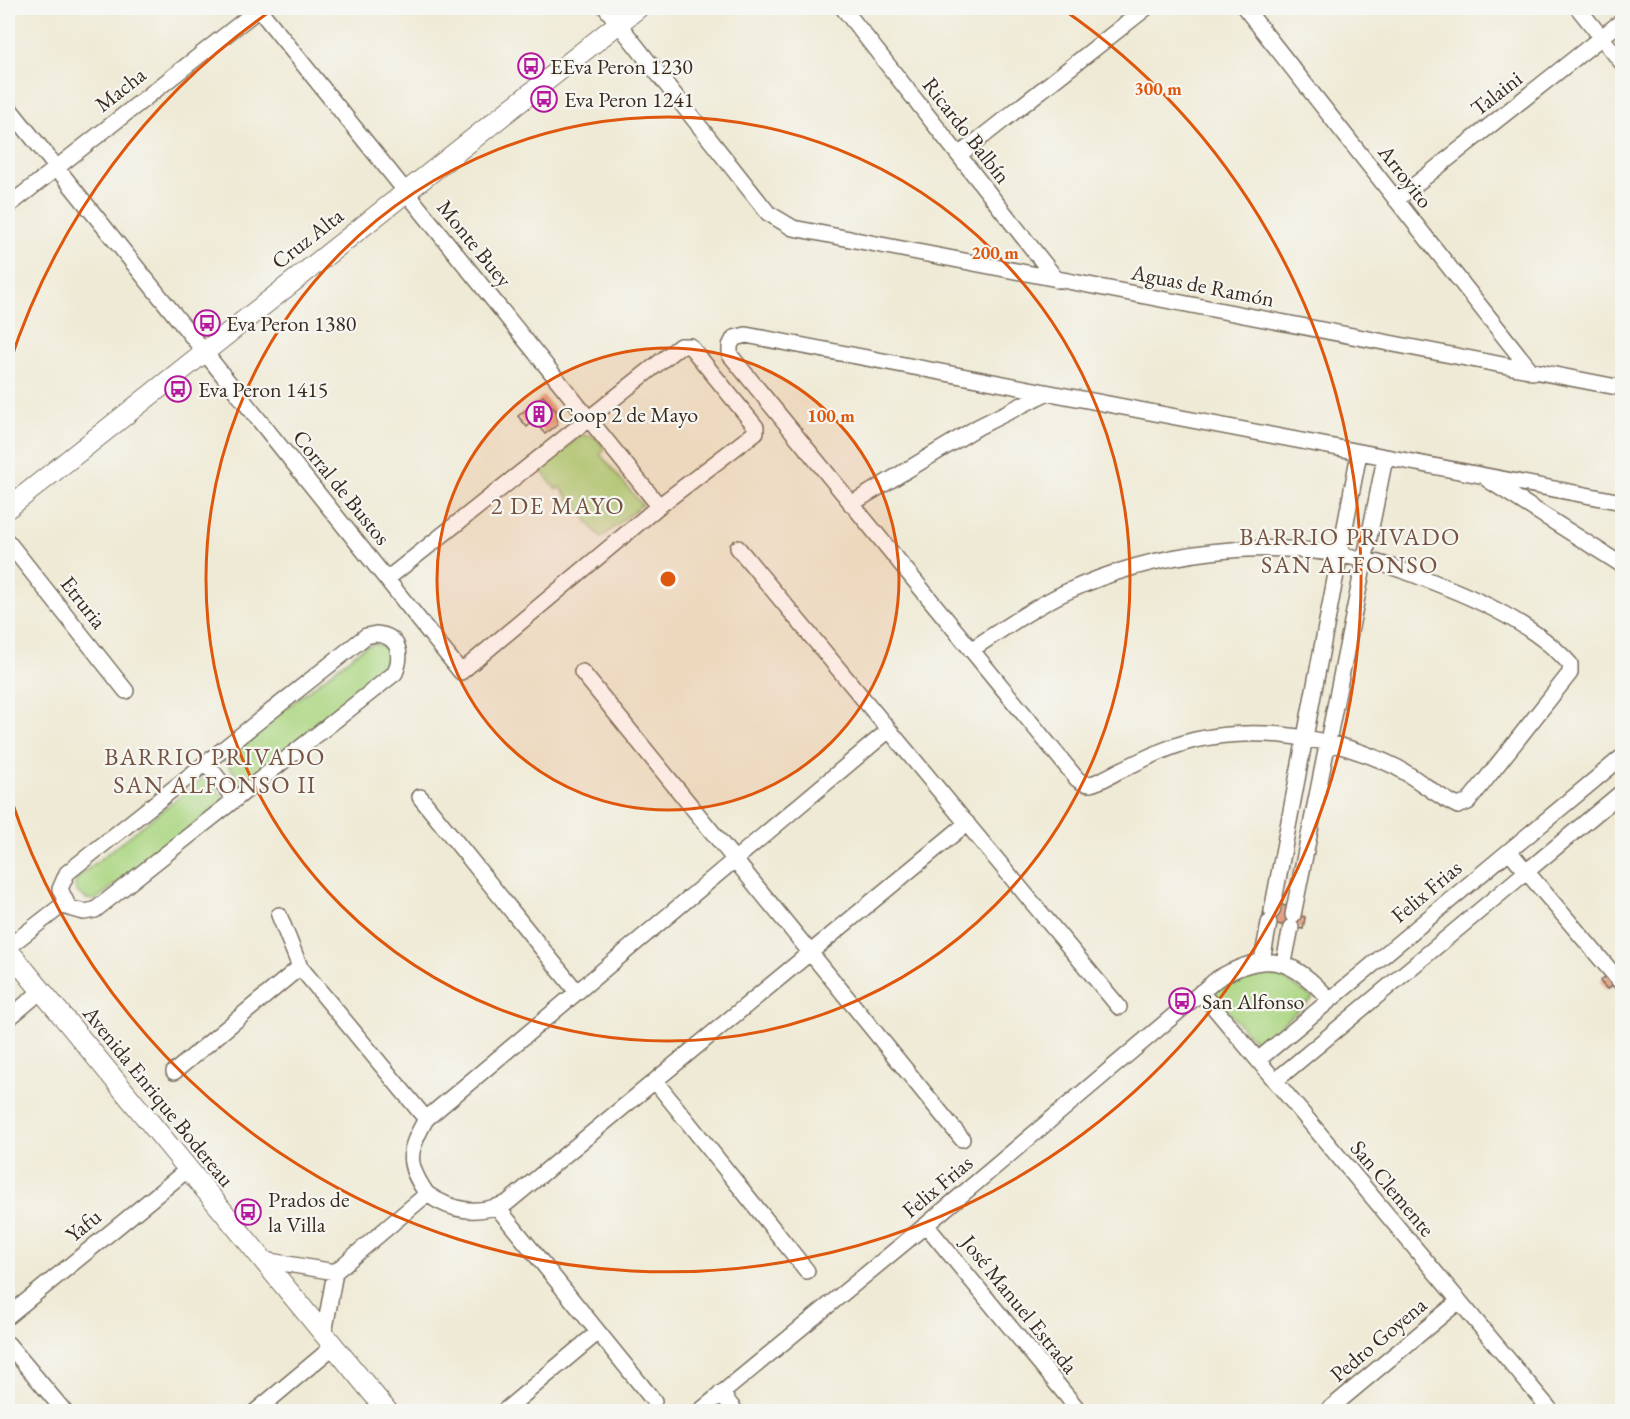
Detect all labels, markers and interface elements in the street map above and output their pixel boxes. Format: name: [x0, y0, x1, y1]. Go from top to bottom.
bus stop icon: EEva Peron 1230: [516, 51, 546, 81]
place label: EEva Peron 1230: [550, 52, 693, 81]
street label: Macha: [89, 60, 152, 118]
street label: Talaini: [1465, 64, 1528, 123]
street label: Ricardo Balbín: [916, 71, 1018, 190]
text: 300 m: [1134, 77, 1182, 100]
bus stop icon: Eva Peron 1241: [529, 84, 559, 114]
place label: Eva Peron 1241: [564, 85, 694, 114]
street label: Arroyito: [1371, 138, 1440, 214]
street label: Monte Buey: [430, 194, 519, 293]
street label: Cruz Alta: [265, 201, 349, 276]
text: 200 m: [971, 241, 1019, 264]
street label: Aguas de Ramón: [1128, 257, 1277, 314]
bus stop icon: Eva Peron 1380: [192, 308, 222, 338]
place label: Eva Peron 1380: [226, 309, 357, 338]
bus stop icon: Eva Peron 1415: [163, 374, 193, 404]
place label: Eva Peron 1415: [198, 375, 328, 404]
building icon: Coop 2 de Mayo: [524, 399, 554, 429]
place label: Coop 2 de Mayo: [558, 400, 698, 429]
text: 100 m: [807, 404, 855, 427]
street label: Corral de Bustos: [286, 424, 397, 551]
district label: 2 DE MAYO: [491, 490, 625, 521]
district label: BARRIO PRIVADO SAN ALFONSO: [1239, 521, 1461, 580]
centre of rings: [658, 569, 678, 589]
street label: Etruria: [54, 570, 113, 635]
district label: BARRIO PRIVADO SAN ALFONSO II: [104, 741, 326, 800]
street label: Felix Frias: [1385, 853, 1468, 929]
bus stop icon: San Alfonso: [1167, 986, 1197, 1016]
place label: San Alfonso: [1202, 987, 1305, 1016]
street label: Avenida Enrique Bodereau: [76, 999, 241, 1193]
street label: San Clemente: [1344, 1134, 1442, 1243]
street label: Felix Frias: [896, 1148, 979, 1224]
place label: Prados de la Villa: [268, 1185, 350, 1239]
bus stop icon: Prados de la Villa: [233, 1197, 263, 1227]
street label: Yafu: [59, 1202, 107, 1249]
street label: José Manuel Estrada: [953, 1227, 1085, 1380]
street label: Pedro Goyena: [1324, 1290, 1433, 1388]

